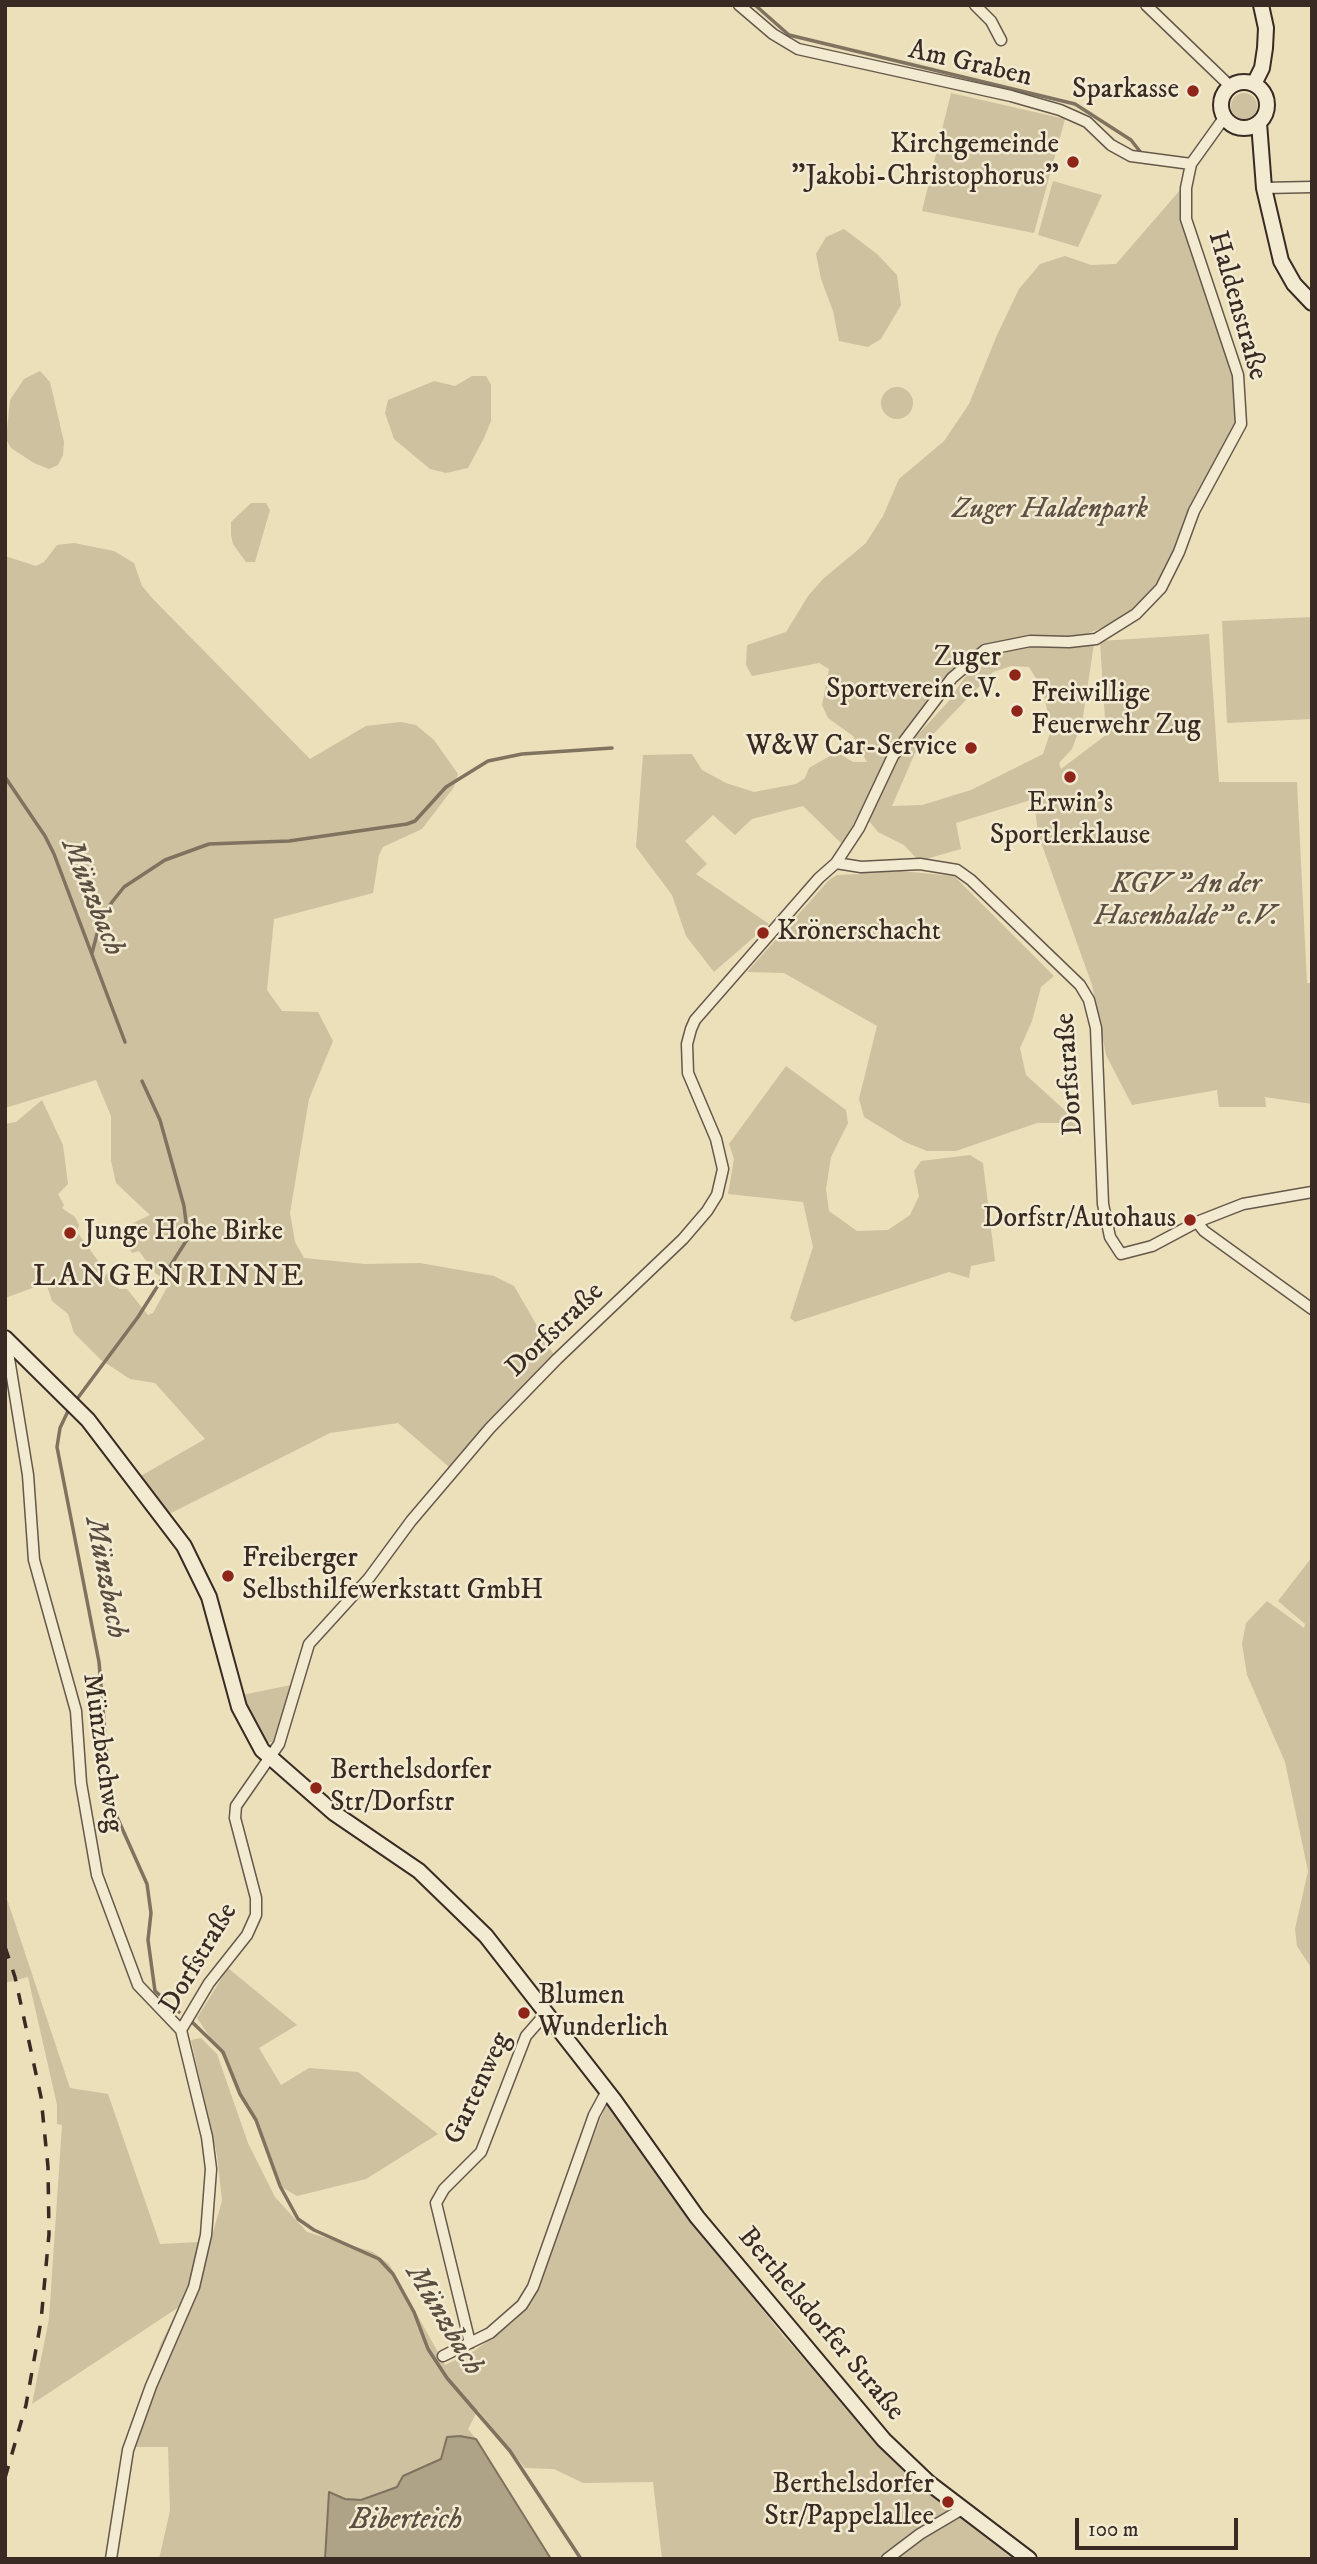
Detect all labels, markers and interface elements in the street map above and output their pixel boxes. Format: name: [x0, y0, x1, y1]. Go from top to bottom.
street label: Am Graben: [905, 34, 1035, 96]
place label: Sparkasse: [1072, 74, 1179, 108]
marker: Sparkasse: [1185, 83, 1201, 99]
place label: Kirchgemeinde "Jakobi-Christophorus": [792, 129, 1059, 195]
marker: Kirchgemeinde "Jakobi-Christophorus": [1065, 154, 1081, 170]
street label: Haldenstraße: [1199, 228, 1273, 384]
park label: Zuger Haldenpark: [952, 494, 1148, 528]
place label: Zuger Sportverein e.V.: [826, 642, 1001, 708]
marker: Zuger Sportverein e.V.: [1007, 667, 1023, 683]
place label: Freiwillige Feuerwehr Zug: [1031, 678, 1201, 744]
marker: Freiwillige Feuerwehr Zug: [1009, 703, 1025, 719]
place label: W&W Car-Service: [746, 731, 957, 765]
marker: W&W Car-Service: [963, 740, 979, 756]
marker: Erwin’s Sportlerklause: [1062, 769, 1078, 785]
place label: Erwin’s Sportlerklause: [990, 788, 1150, 854]
water label: Münzbach: [51, 834, 131, 962]
park label: KGV "An der Hasenhalde" e.V.: [1094, 869, 1278, 935]
place label: Krönerschacht: [777, 916, 941, 950]
marker: Krönerschacht: [755, 925, 771, 941]
street label: Dorfstraße: [1050, 1012, 1092, 1136]
place label: Dorfstr/Autohaus: [983, 1203, 1176, 1237]
marker: Dorfstr/Autohaus: [1182, 1212, 1198, 1228]
place label: Junge Hohe Birke: [84, 1216, 283, 1250]
marker: Junge Hohe Birke: [62, 1225, 78, 1241]
district label: LANGENRINNE: [34, 1259, 304, 1297]
street label: Dorfstraße: [500, 1276, 612, 1386]
water label: Münzbach: [75, 1514, 133, 1642]
place label: Freiberger Selbsthilfewerkstatt GmbH: [242, 1543, 543, 1609]
marker: Freiberger Selbsthilfewerkstatt GmbH: [220, 1568, 236, 1584]
street label: Münzbachweg: [73, 1671, 129, 1835]
place label: Berthelsdorfer Str/Dorfstr: [330, 1755, 491, 1821]
marker: Berthelsdorfer Str/Dorfstr: [308, 1780, 324, 1796]
street label: Dorfstraße: [154, 1898, 246, 2020]
place label: Blumen Wunderlich: [538, 1980, 669, 2046]
marker: Blumen Wunderlich: [516, 2005, 532, 2021]
street label: Gartenweg: [438, 2027, 520, 2151]
street label: Berthelsdorfer Straße: [729, 2222, 911, 2428]
water label: Münzbach: [396, 2259, 490, 2383]
place label: Berthelsdorfer Str/Pappelallee: [764, 2469, 934, 2535]
marker: Berthelsdorfer Str/Pappelallee: [940, 2494, 956, 2510]
water label: Biberteich: [350, 2504, 462, 2540]
scale bar: [1079, 2504, 1242, 2548]
text: 100 m: [1088, 2517, 1139, 2543]

